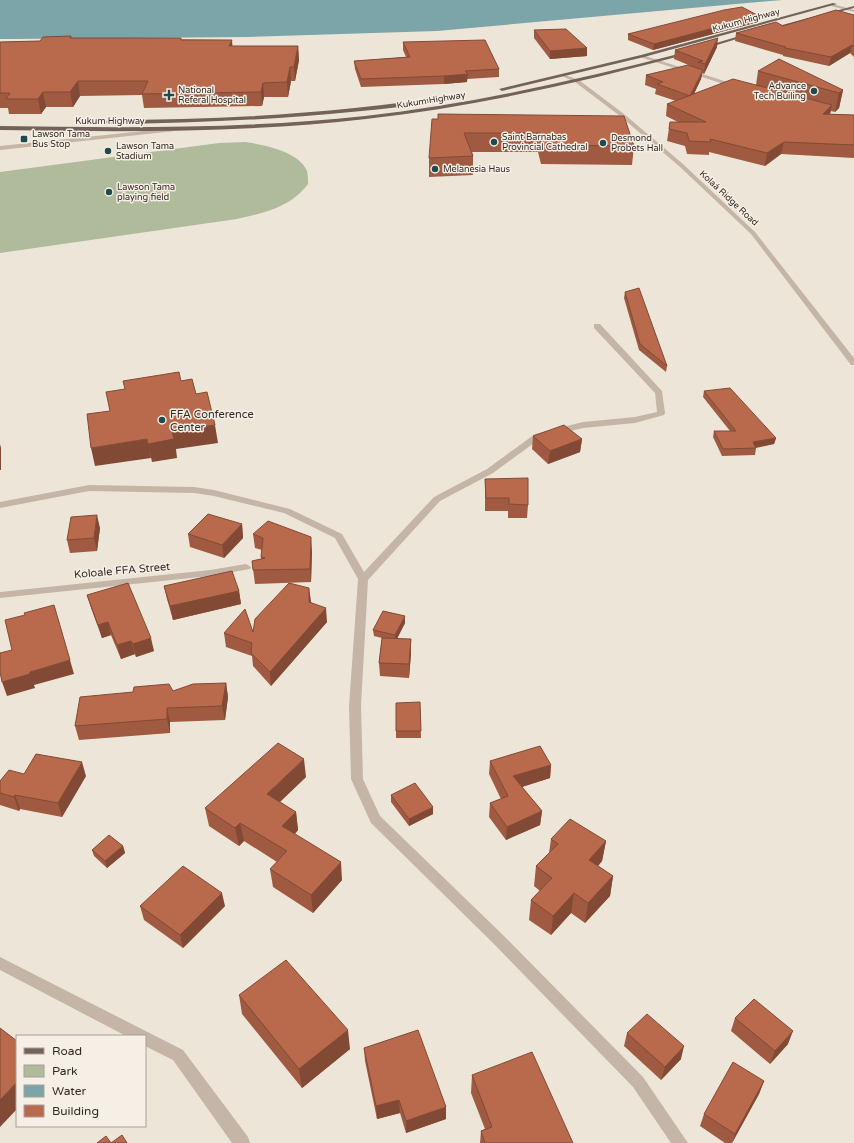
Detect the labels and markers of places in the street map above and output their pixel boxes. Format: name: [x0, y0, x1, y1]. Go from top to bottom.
place label: Advance Tech Builing: [754, 81, 806, 102]
place label: National Referal Hospital: [178, 85, 246, 106]
marker: Advance Tech Builing: [809, 86, 819, 96]
marker: National Referal Hospital: [163, 89, 175, 101]
place label: Lawson Tama Bus Stop: [32, 129, 90, 150]
place label: Saint Barnabas Provincial Cathedral: [502, 132, 588, 153]
place label: Desmond Probets Hall: [611, 133, 663, 154]
marker: Lawson Tama Bus Stop: [19, 134, 29, 144]
marker: Saint Barnabas Provincial Cathedral: [489, 137, 499, 147]
marker: Desmond Probets Hall: [598, 138, 608, 148]
place label: Lawson Tama Stadium: [116, 141, 174, 162]
marker: Lawson Tama Stadium: [103, 146, 113, 156]
marker: Melanesia Haus: [430, 164, 440, 174]
place label: Melanesia Haus: [443, 164, 510, 175]
place label: Lawson Tama playing field: [117, 182, 175, 203]
marker: Lawson Tama playing field: [104, 187, 114, 197]
place label: FFA Conference Center: [170, 408, 254, 434]
marker: FFA Conference Center: [157, 415, 167, 425]

